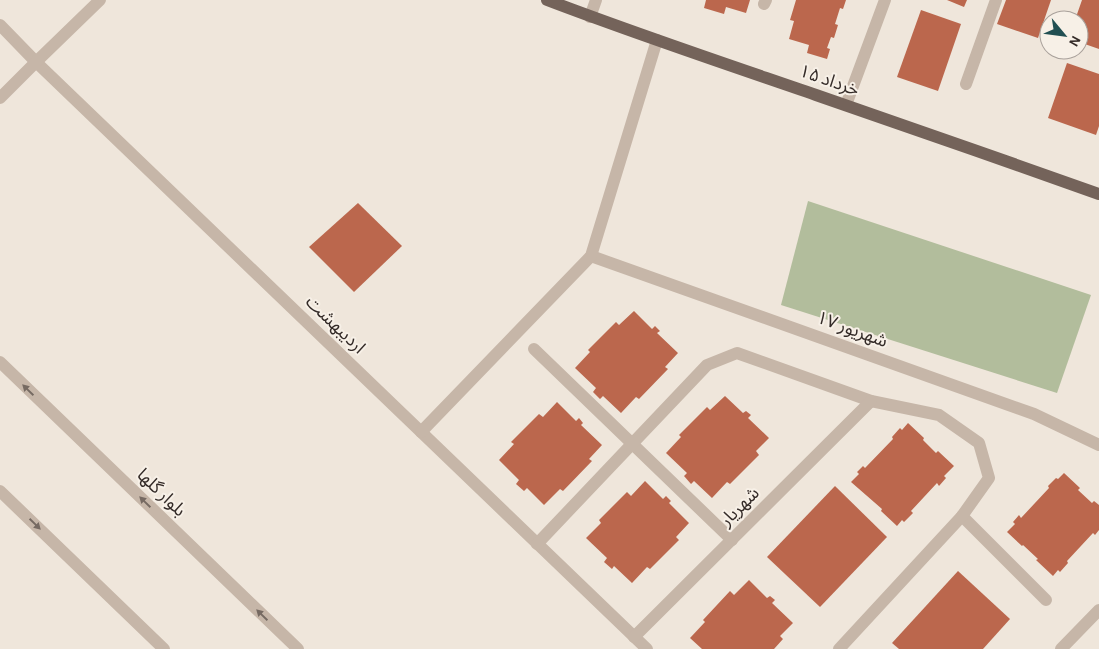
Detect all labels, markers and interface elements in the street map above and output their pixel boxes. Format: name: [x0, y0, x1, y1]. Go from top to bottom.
north arrow: [1039, 10, 1089, 60]
text: N: [1066, 33, 1083, 48]
street label: ۱۵ خرداد: [796, 62, 861, 101]
street label: اردیبهشت: [301, 293, 368, 358]
street label: ۱۷ شهریور: [814, 309, 890, 352]
one-way arrow: [23, 384, 35, 396]
street label: بلوار گلها: [133, 465, 189, 521]
street label: شهریار: [716, 484, 764, 531]
one-way arrow: [140, 497, 152, 509]
one-way arrow: [29, 518, 41, 530]
one-way arrow: [257, 609, 269, 621]

